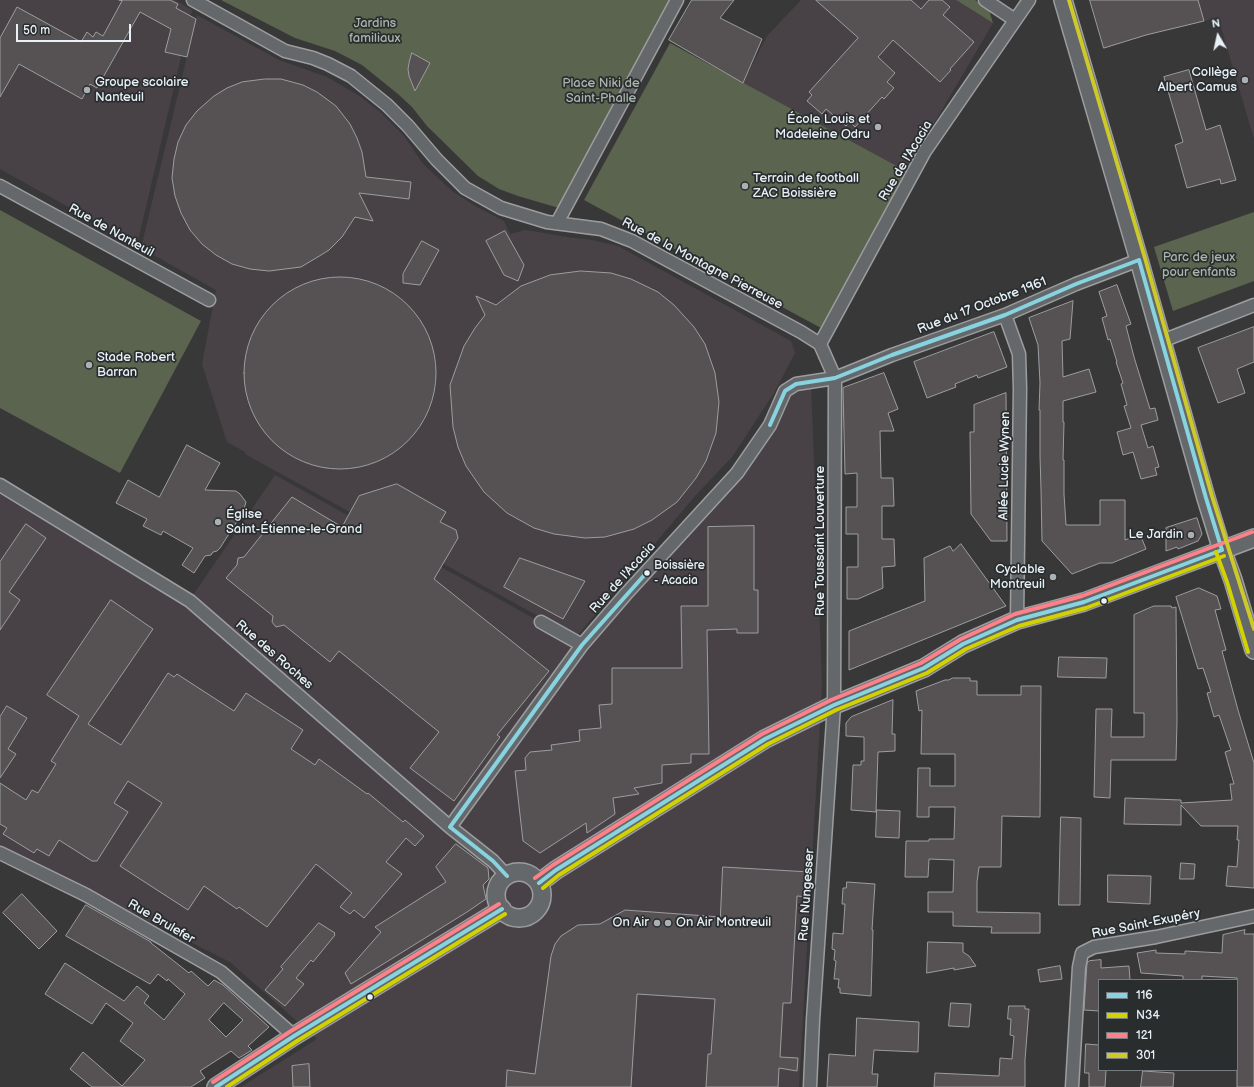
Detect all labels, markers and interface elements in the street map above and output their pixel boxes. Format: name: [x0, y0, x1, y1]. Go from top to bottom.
scale bar: [18, 16, 133, 42]
park label: Jardins familiaux: [349, 16, 401, 47]
north arrow: [1198, 16, 1238, 56]
text: N: [1211, 17, 1221, 31]
text: 50 m: [23, 23, 50, 38]
place label: Collège Albert Camus: [1158, 65, 1237, 96]
place label: Groupe scolaire Nanteuil: [95, 75, 189, 106]
marker: Collège Albert Camus: [1240, 75, 1250, 85]
park label: Place Niki de Saint-Phalle: [562, 76, 640, 107]
marker: Groupe scolaire Nanteuil: [82, 85, 92, 95]
place label: École Louis et Madeleine Odru: [775, 112, 870, 143]
street label: Rue de l'Acacia: [876, 118, 936, 204]
marker: École Louis et Madeleine Odru: [873, 122, 883, 132]
place label: Terrain de football ZAC Boissière: [753, 171, 859, 202]
marker: Terrain de football ZAC Boissière: [740, 181, 750, 191]
street label: Rue de Nanteuil: [66, 201, 156, 261]
street label: Rue de la Montagne Pierreuse: [619, 215, 785, 313]
park label: Parc de jeux pour enfants: [1162, 250, 1236, 281]
street label: Rue du 17 Octobre 1961: [915, 274, 1049, 338]
place label: Stade Robert Barran: [97, 350, 175, 381]
marker: Stade Robert Barran: [84, 360, 94, 370]
street label: Allée Lucie Wynen: [996, 412, 1014, 520]
street label: Rue Toussaint Louverture: [813, 466, 829, 616]
place label: Église Saint-Étienne-le-Grand: [226, 507, 362, 538]
marker: Église Saint-Étienne-le-Grand: [213, 517, 223, 527]
place label: Le Jardin: [1129, 527, 1183, 543]
marker: Le Jardin: [1186, 530, 1196, 540]
street label: Rue de l'Acacia: [587, 539, 659, 617]
place label: Boissière - Acacia: [654, 559, 705, 587]
place label: Cyclable Montreuil: [990, 562, 1045, 593]
marker: Boissière - Acacia: [642, 568, 652, 578]
marker: Cyclable Montreuil: [1048, 572, 1058, 582]
unlabelled marker: [1099, 596, 1109, 606]
street label: Rue des Roches: [232, 617, 316, 693]
street label: Rue Nungesser: [796, 848, 818, 942]
street label: Rue Brulefer: [125, 896, 197, 948]
street label: Rue Saint-Exupéry: [1090, 906, 1202, 942]
place label: On Air: [613, 915, 649, 931]
place label: On Air Montreuil: [676, 915, 771, 931]
marker: On Air: [652, 918, 662, 928]
marker: On Air Montreuil: [663, 918, 673, 928]
legend: [1098, 979, 1238, 1071]
text: 116: [1136, 988, 1153, 1003]
unlabelled marker: [365, 992, 375, 1002]
text: N34: [1136, 1008, 1160, 1023]
text: 121: [1136, 1028, 1152, 1043]
text: 301: [1136, 1048, 1155, 1063]

